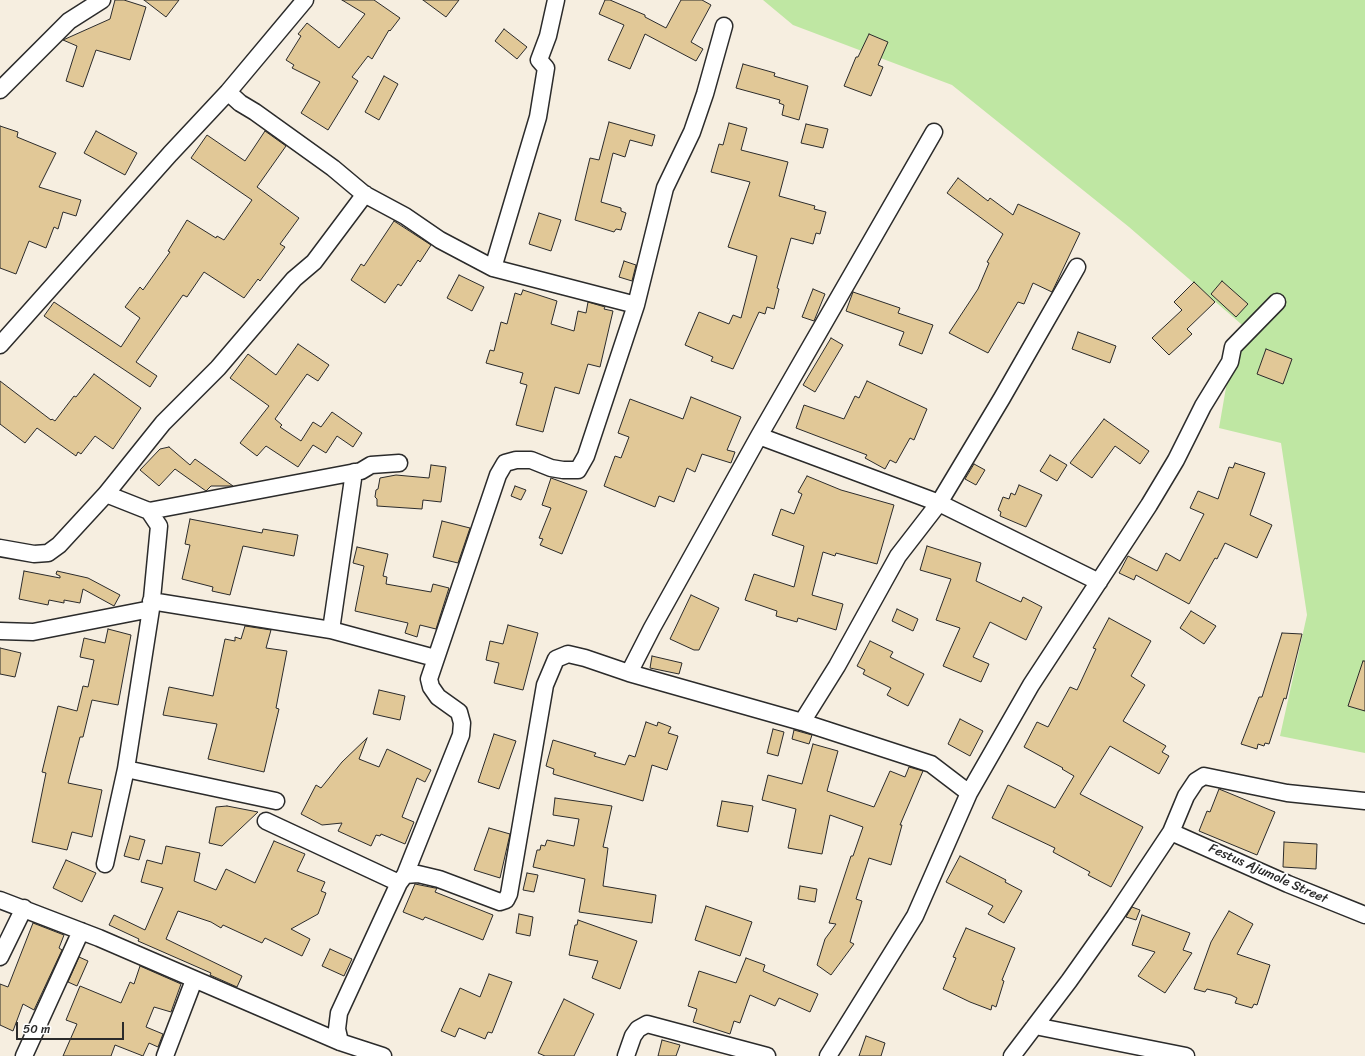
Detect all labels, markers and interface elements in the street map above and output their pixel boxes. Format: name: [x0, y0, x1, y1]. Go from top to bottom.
street label: Festus Ajumole Street: [1206, 841, 1330, 907]
scale bar: [18, 1014, 126, 1040]
text: 50 m: [23, 1018, 50, 1040]

